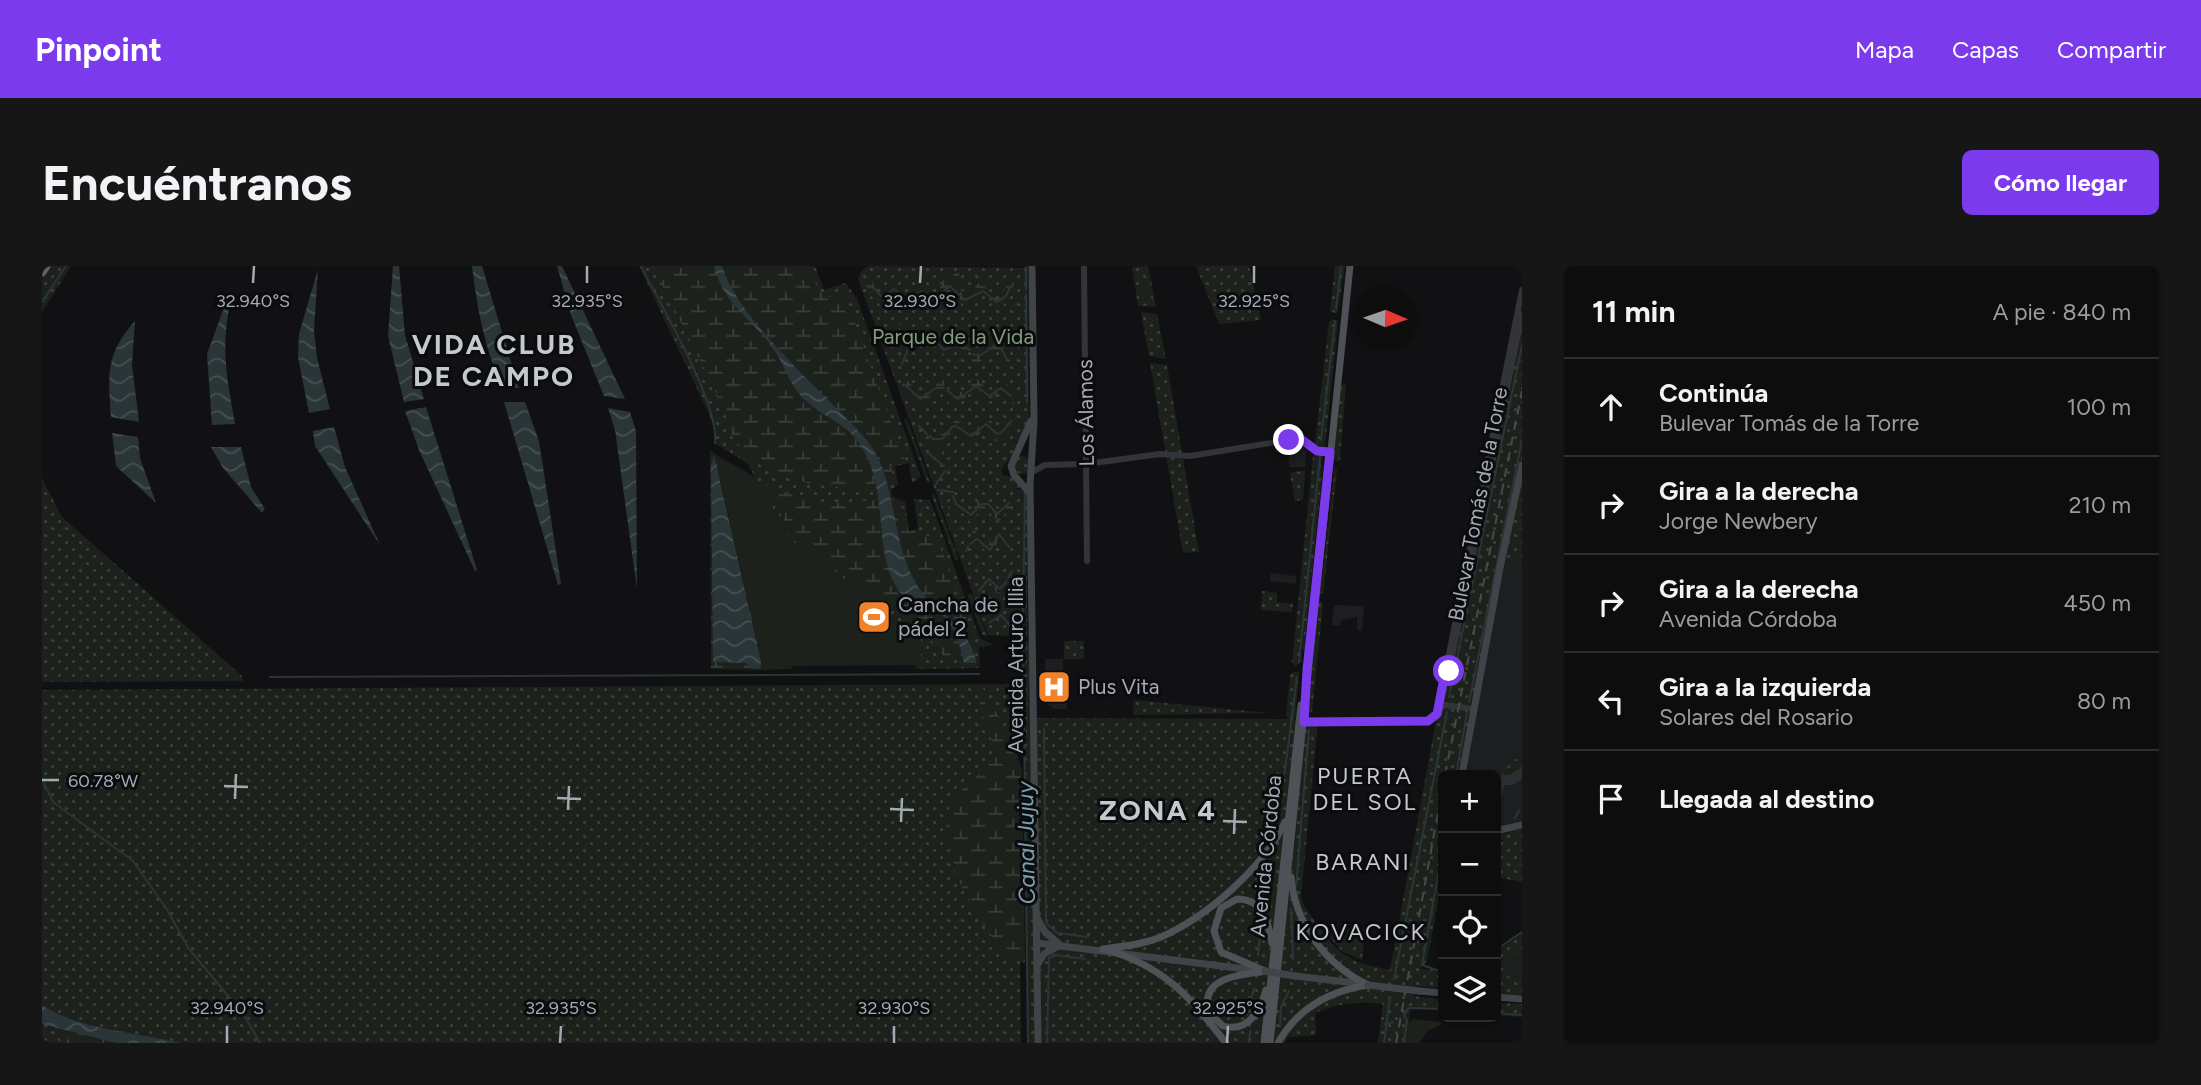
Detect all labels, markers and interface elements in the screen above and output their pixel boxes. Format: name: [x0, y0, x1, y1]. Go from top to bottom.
text: Pinpoint: [35, 30, 162, 69]
text: Mapa: [1855, 35, 1914, 64]
text: Capas: [1952, 35, 2019, 64]
text: Compartir: [2057, 35, 2166, 64]
button: Cómo llegar: [1962, 150, 2159, 215]
text: Encuéntranos: [42, 153, 352, 212]
north arrow: [1354, 287, 1417, 350]
text: 32.940°S: [216, 290, 290, 312]
text: 32.935°S: [551, 290, 623, 312]
text: 32.930°S: [884, 290, 956, 312]
text: 32.925°S: [1218, 290, 1290, 312]
text: 11 min: [1592, 293, 1676, 330]
text: A pie · 840 m: [1993, 298, 2131, 326]
park label: Parque de la Vida: [872, 324, 1034, 349]
district label: VIDA CLUB DE CAMPO: [412, 327, 576, 393]
street label: Los Álamos: [1072, 359, 1099, 467]
text: Continúa: [1659, 377, 1768, 409]
street label: Bulevar Tomás de la Torre: [1443, 385, 1512, 623]
icon: ahead: [1592, 388, 1630, 426]
text: 100 m: [2067, 393, 2131, 421]
text: Bulevar Tomás de la Torre: [1659, 409, 1919, 437]
route end: [1273, 424, 1304, 455]
text: Gira a la derecha: [1659, 475, 1859, 507]
icon: right: [1592, 486, 1630, 524]
text: 210 m: [2069, 491, 2131, 519]
text: Jorge Newbery: [1659, 507, 1818, 535]
text: Gira a la derecha: [1659, 573, 1859, 605]
street label: Avenida Arturo Illia: [1003, 577, 1028, 753]
icon: right: [1592, 584, 1630, 622]
text: 450 m: [2063, 589, 2131, 617]
place label: Cancha de pádel 2: [898, 592, 998, 641]
sports icon: Cancha de pádel 2: [855, 598, 893, 636]
text: Avenida Córdoba: [1659, 605, 1837, 633]
route start: [1433, 655, 1464, 686]
hospital icon: Plus Vita: [1035, 668, 1073, 706]
text: Gira a la izquierda: [1659, 671, 1871, 703]
place label: Plus Vita: [1078, 674, 1160, 699]
icon: left: [1592, 682, 1630, 720]
text: 80 m: [2077, 687, 2131, 715]
text: Solares del Rosario: [1659, 703, 1853, 731]
district label: PUERTA DEL SOL: [1312, 762, 1418, 816]
text: 60.78°W: [68, 770, 139, 792]
map controls: [1438, 770, 1501, 1022]
button: +: [1438, 770, 1501, 833]
street label: Avenida Córdoba: [1245, 774, 1286, 938]
water label: Canal Jujuy: [1011, 780, 1041, 905]
icon: arrive: [1592, 780, 1630, 818]
text: Llegada al destino: [1659, 783, 1874, 815]
district label: ZONA 4: [1099, 793, 1217, 827]
button: −: [1438, 833, 1501, 896]
district label: BARANI: [1315, 848, 1411, 876]
button: locate: [1438, 896, 1501, 959]
district label: KOVACICK: [1295, 918, 1427, 946]
button: layers: [1438, 959, 1501, 1022]
text: 32.940°S: [190, 997, 264, 1019]
text: 32.935°S: [525, 997, 597, 1019]
text: 32.930°S: [858, 997, 930, 1019]
text: 32.925°S: [1192, 997, 1264, 1019]

